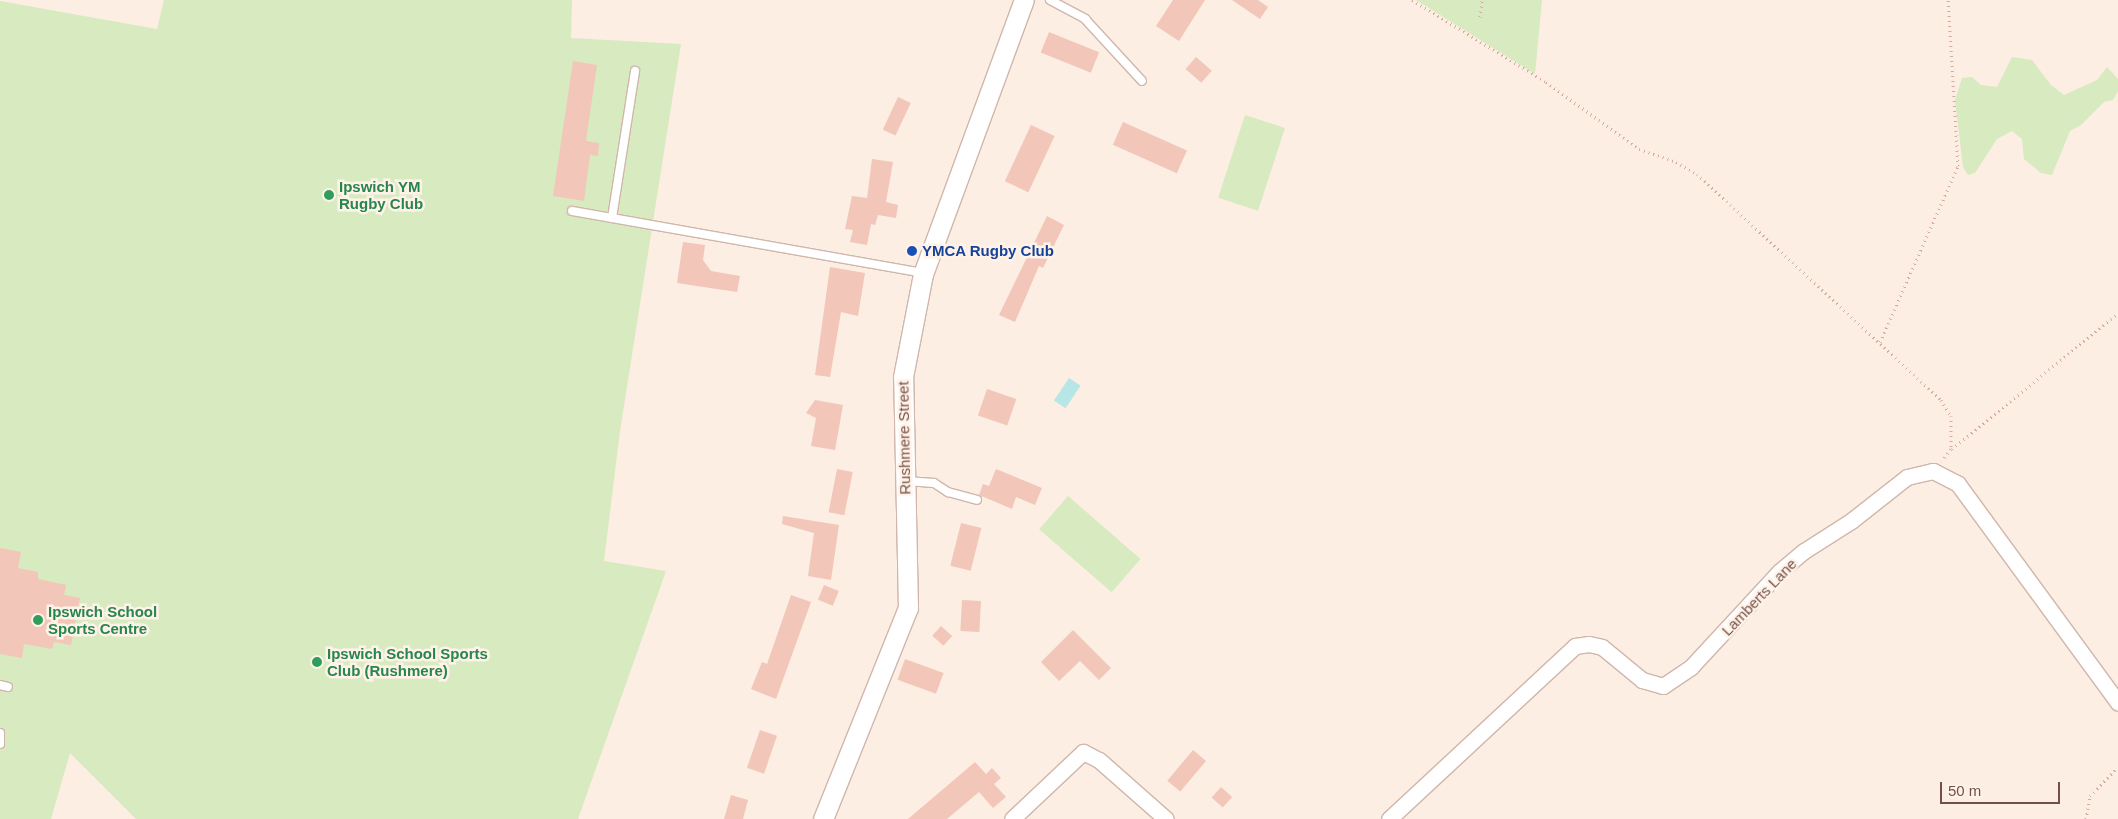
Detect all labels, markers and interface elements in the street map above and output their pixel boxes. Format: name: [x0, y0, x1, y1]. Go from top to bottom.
place label: Ipswich YM Rugby Club: [339, 177, 423, 212]
marker: Ipswich YM Rugby Club: [323, 189, 335, 201]
place label: YMCA Rugby Club: [922, 242, 1054, 260]
marker: YMCA Rugby Club: [906, 245, 918, 257]
street label: Rushmere Street: [894, 381, 914, 495]
street label: Lamberts Lane: [1718, 555, 1800, 639]
place label: Ipswich School Sports Centre: [48, 602, 157, 637]
marker: Ipswich School Sports Centre: [32, 614, 44, 626]
place label: Ipswich School Sports Club (Rushmere): [327, 644, 488, 679]
marker: Ipswich School Sports Club (Rushmere): [311, 656, 323, 668]
scale bar: [1943, 772, 2063, 804]
text: 50 m: [1948, 782, 1981, 799]

